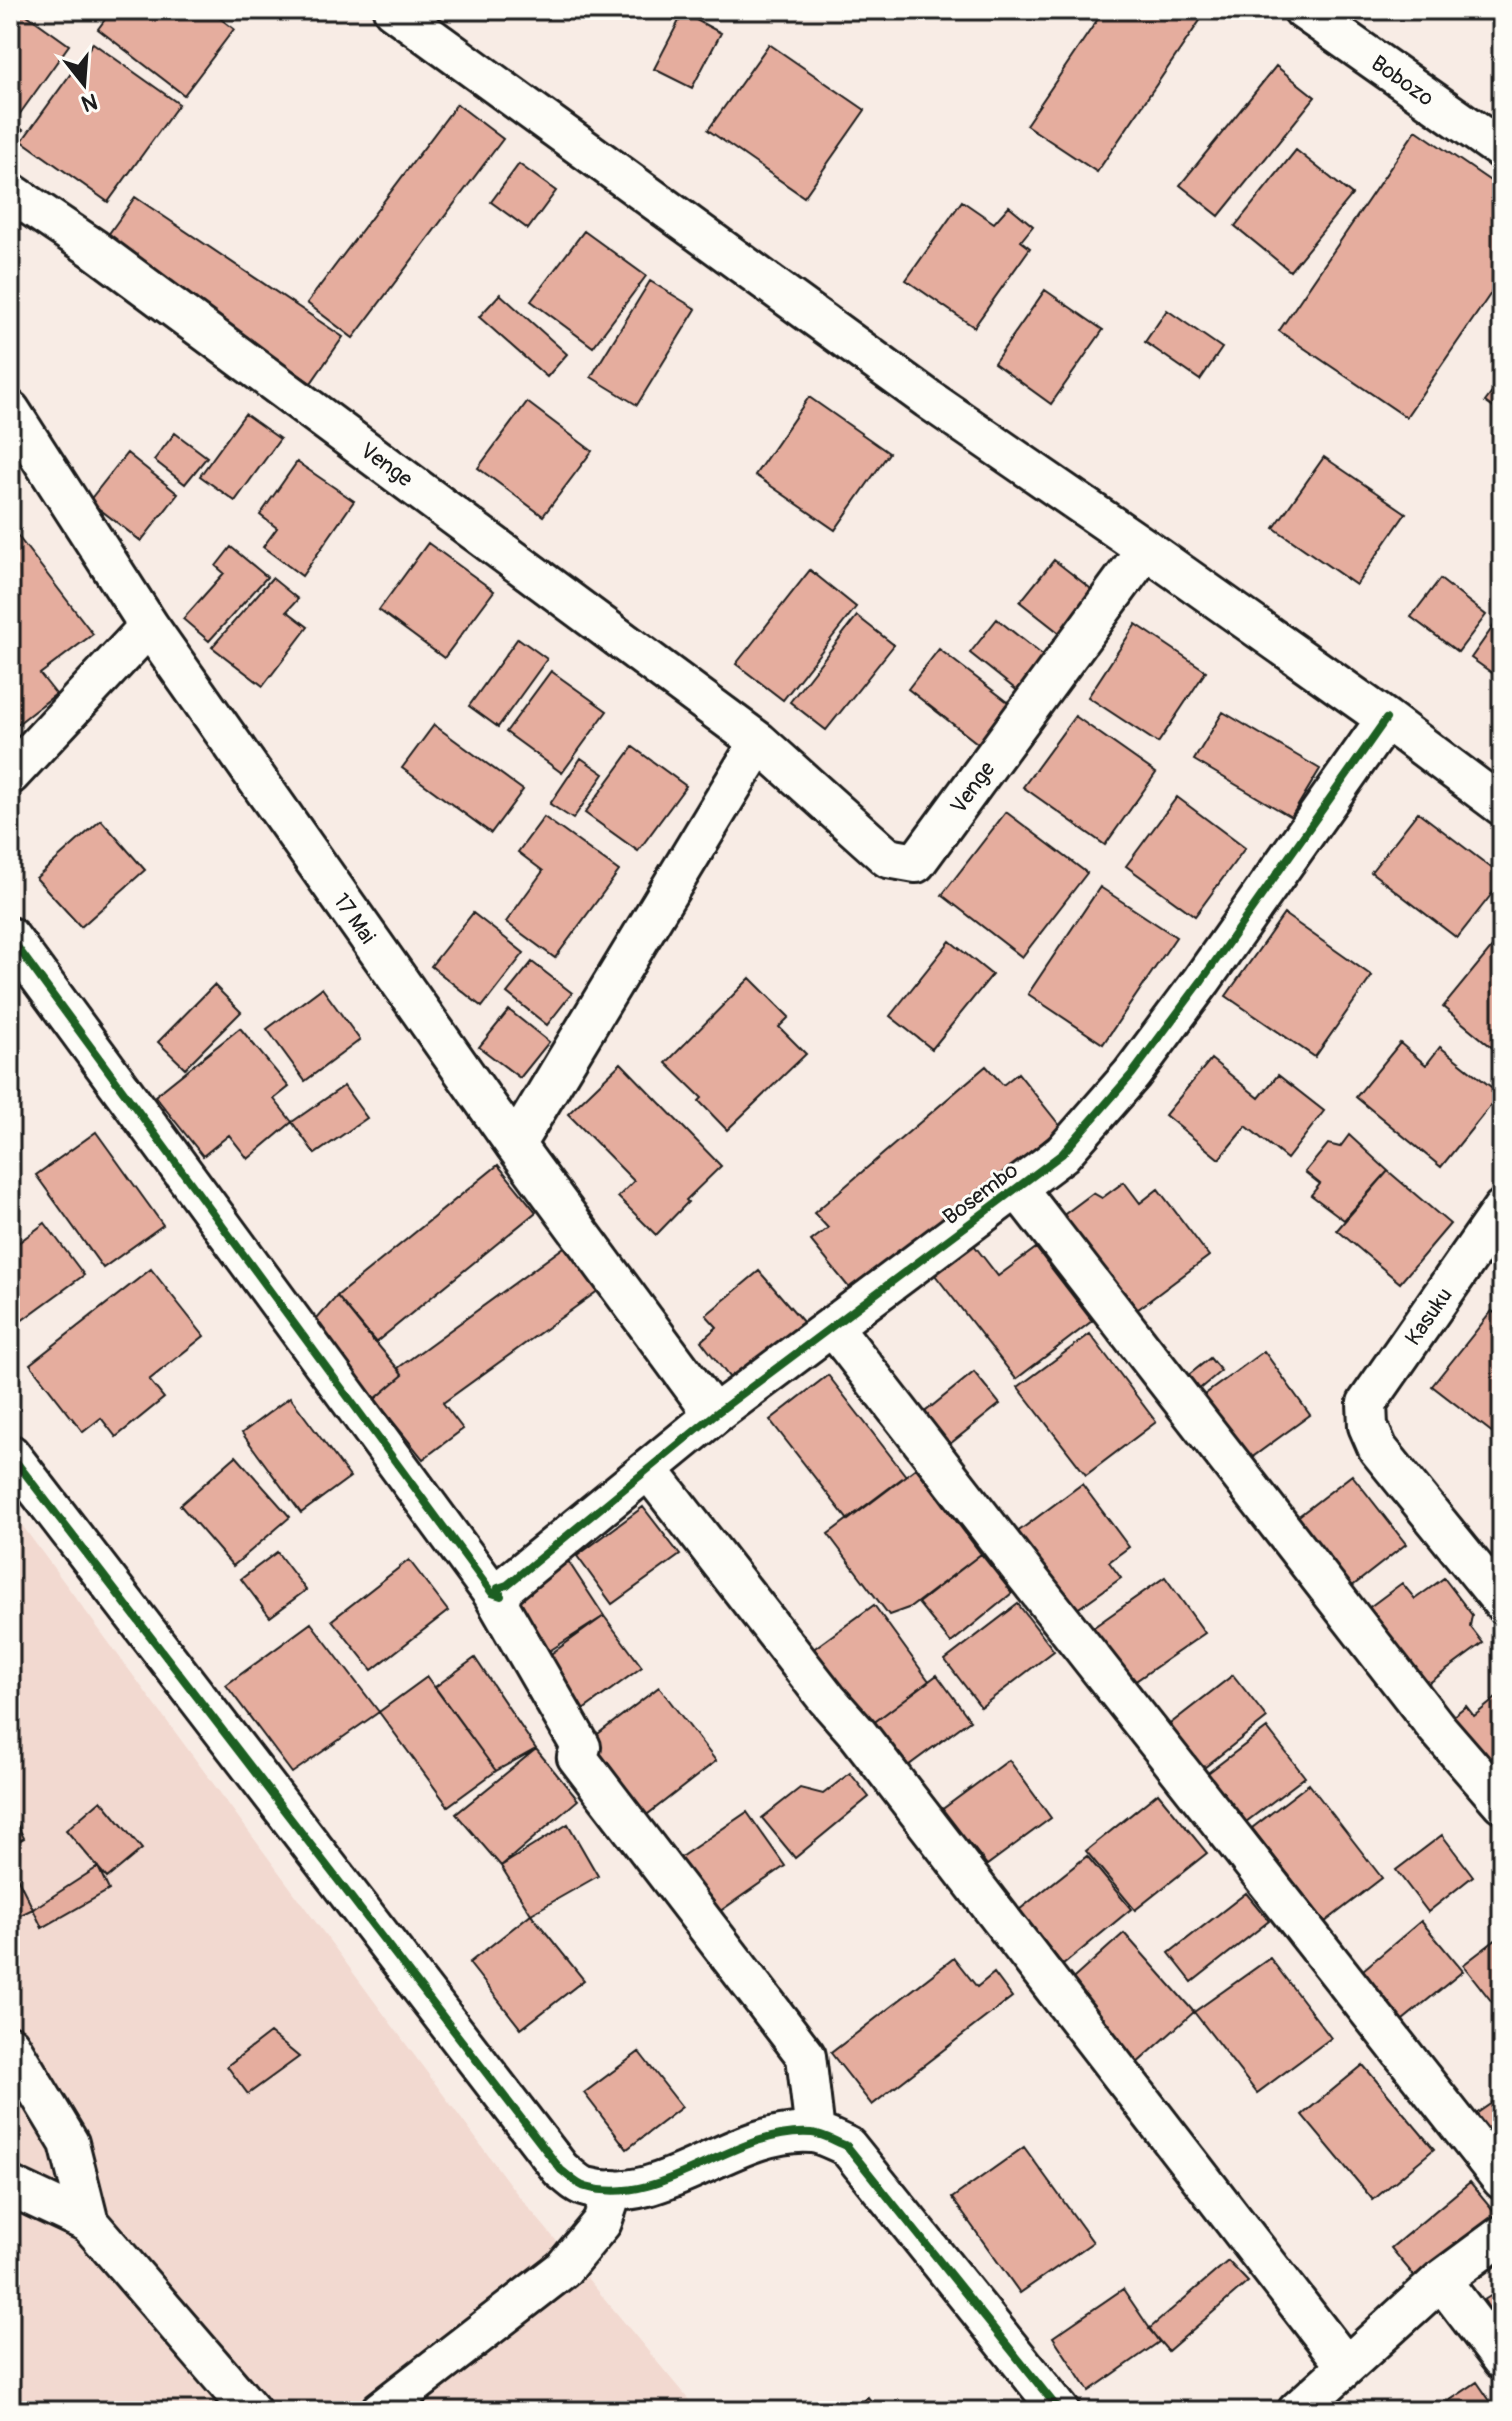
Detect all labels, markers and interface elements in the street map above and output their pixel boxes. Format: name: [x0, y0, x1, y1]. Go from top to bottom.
north arrow: [44, 44, 124, 124]
street label: Bobozo: [1366, 49, 1439, 113]
text: N: [78, 87, 101, 118]
street label: Venge: [355, 436, 418, 493]
street label: Venge: [944, 756, 1001, 819]
street label: 17 Mai: [327, 888, 381, 949]
street label: Bosembo: [937, 1156, 1024, 1231]
street label: Kasuku: [1399, 1282, 1459, 1351]

